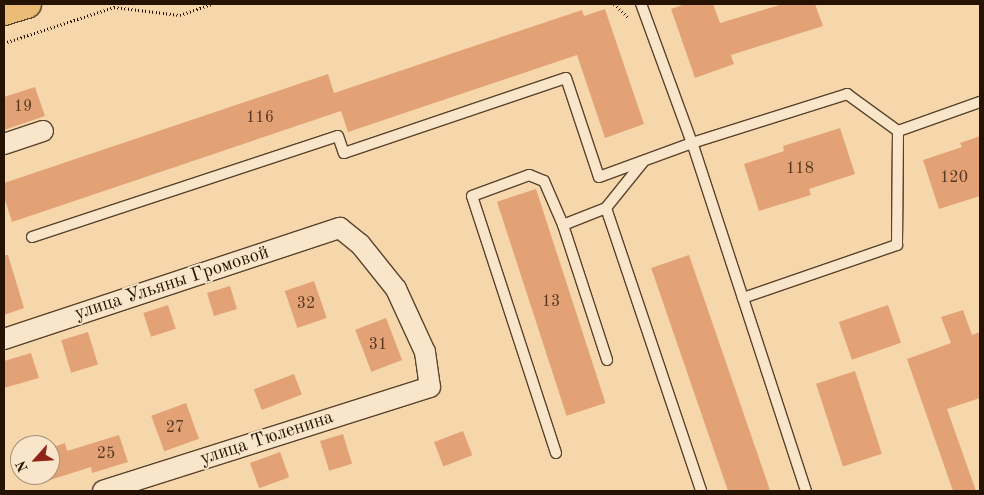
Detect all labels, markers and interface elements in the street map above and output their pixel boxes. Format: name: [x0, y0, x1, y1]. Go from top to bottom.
house number: 19: [14, 97, 32, 117]
house number: 116: [246, 108, 274, 128]
house number: 118: [786, 159, 814, 179]
house number: 120: [940, 168, 968, 188]
street label: улица Ульяны Громовой: [72, 242, 272, 326]
house number: 13: [542, 292, 560, 312]
house number: 32: [297, 294, 315, 314]
house number: 31: [369, 335, 387, 355]
street label: улица Тюленина: [197, 407, 337, 471]
house number: 27: [166, 418, 184, 438]
north arrow: [10, 435, 60, 485]
house number: 25: [97, 444, 115, 464]
text: N: [14, 458, 31, 474]

